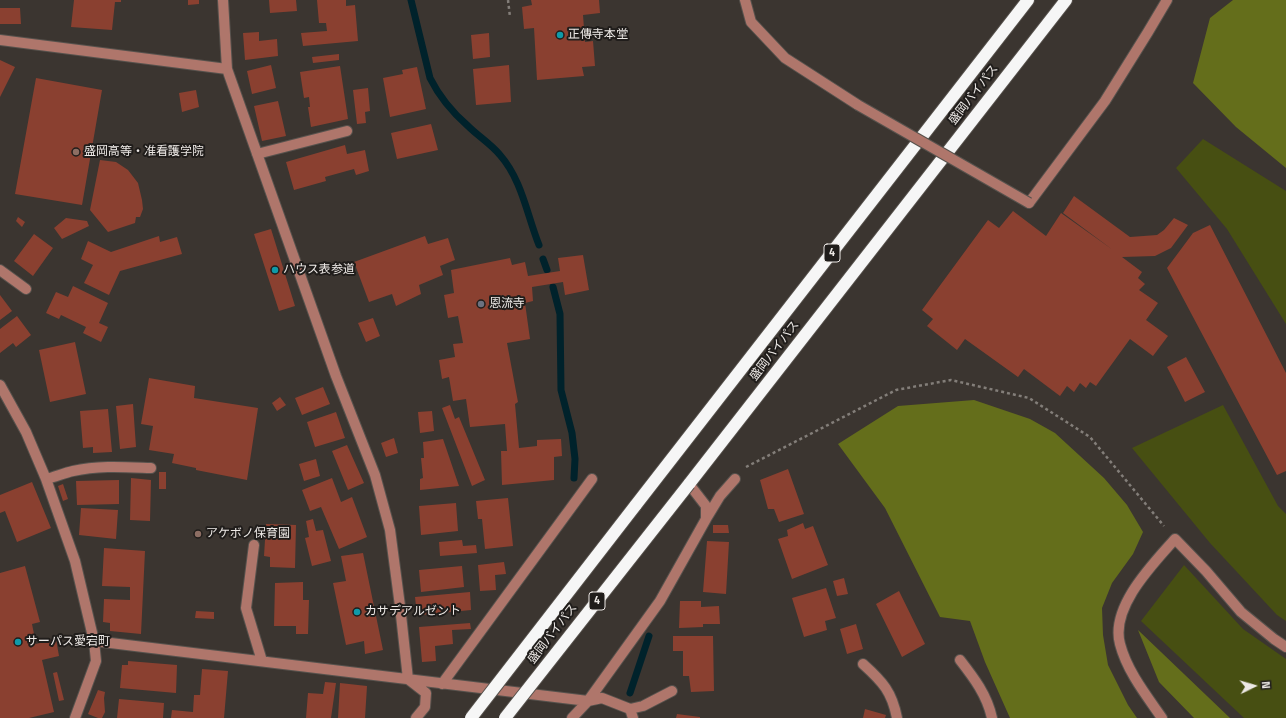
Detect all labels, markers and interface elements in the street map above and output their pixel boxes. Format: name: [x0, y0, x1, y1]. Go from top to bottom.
place label: 正傳寺本堂: [568, 28, 628, 42]
marker: 正傳寺本堂: [555, 30, 565, 40]
street label: 盛岡バイパス: [946, 62, 1002, 128]
place label: 盛岡高等・准看護学院: [84, 145, 204, 159]
marker: 盛岡高等・准看護学院: [71, 147, 81, 157]
road number: 4: [824, 244, 840, 262]
place label: ハウス表参道: [283, 263, 355, 277]
marker: ハウス表参道: [270, 265, 280, 275]
place label: 恩流寺: [489, 297, 525, 311]
marker: 恩流寺: [476, 299, 486, 309]
street label: 盛岡バイパス: [747, 318, 803, 384]
place label: アケボノ保育園: [206, 527, 290, 541]
marker: アケボノ保育園: [193, 529, 203, 539]
road number: 4: [589, 592, 605, 610]
street label: 盛岡バイパス: [525, 601, 581, 667]
place label: カサデアルゼント: [365, 605, 461, 619]
marker: カサデアルゼント: [352, 607, 362, 617]
place label: サーパス愛宕町: [26, 635, 110, 649]
marker: サーパス愛宕町: [13, 637, 23, 647]
north arrow: [1234, 666, 1274, 706]
text: N: [1258, 680, 1274, 689]

